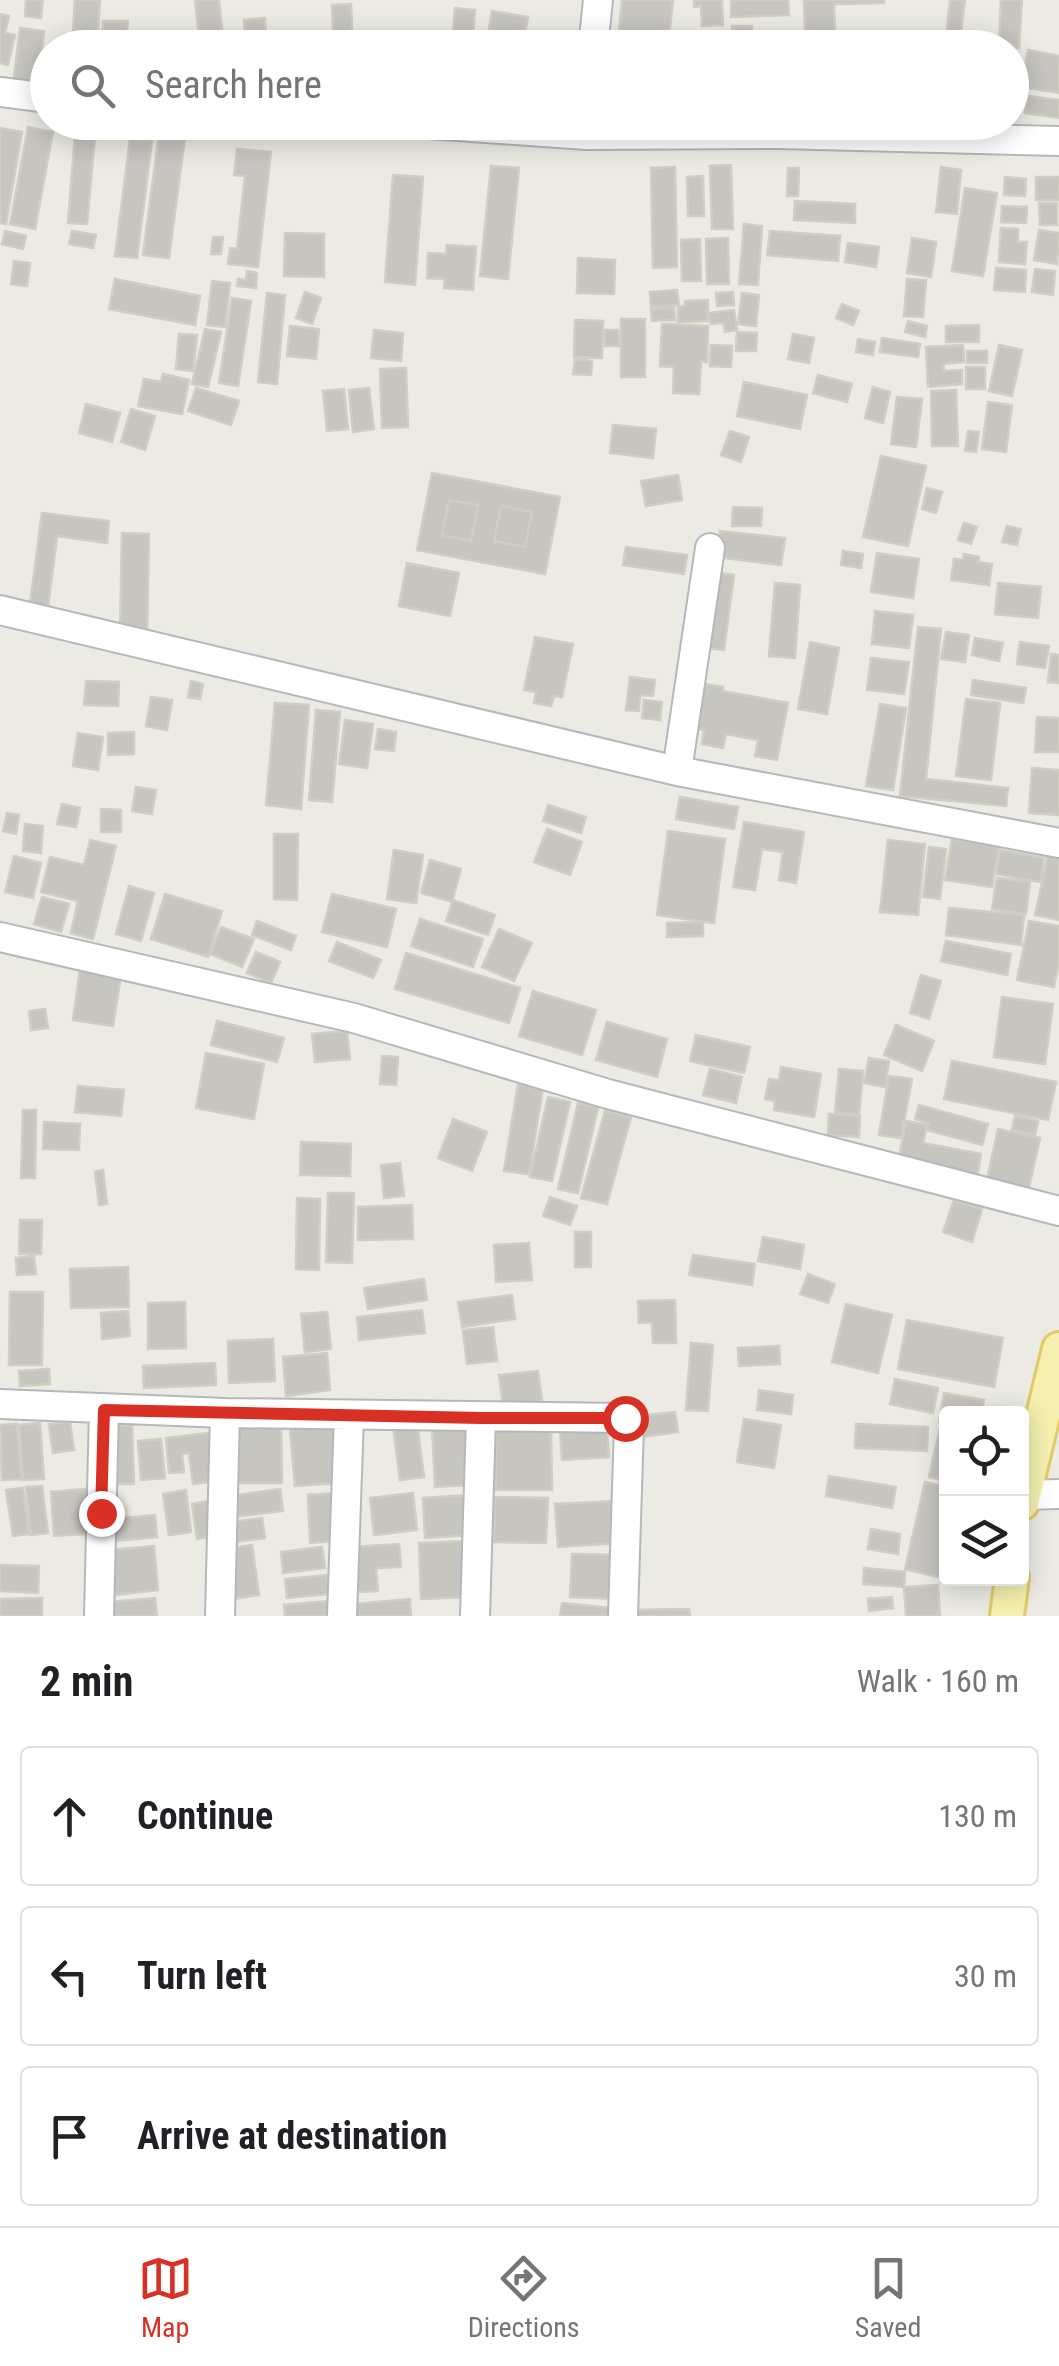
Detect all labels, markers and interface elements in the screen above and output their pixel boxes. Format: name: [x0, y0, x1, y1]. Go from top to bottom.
search box: [30, 30, 1029, 140]
icon: search: [65, 58, 120, 113]
text: Search here: [145, 63, 322, 107]
route start: [603, 1396, 649, 1442]
map controls: [939, 1406, 1029, 1586]
button: locate: [939, 1406, 1029, 1496]
route end: [79, 1491, 125, 1537]
button: layers: [939, 1496, 1029, 1586]
text: 2 min: [40, 1657, 133, 1706]
text: Walk · 160 m: [857, 1662, 1019, 1700]
icon: ahead: [42, 1789, 97, 1844]
text: Continue: [137, 1794, 273, 1838]
text: 130 m: [938, 1797, 1017, 1835]
icon: left: [42, 1949, 97, 2004]
text: Turn left: [137, 1954, 267, 1998]
text: 30 m: [954, 1957, 1017, 1995]
icon: arrive: [42, 2109, 97, 2164]
text: Arrive at destination: [137, 2114, 447, 2158]
tab: Map: [138, 2251, 193, 2344]
tab: Directions: [468, 2251, 580, 2344]
tab: Saved: [855, 2251, 921, 2344]

